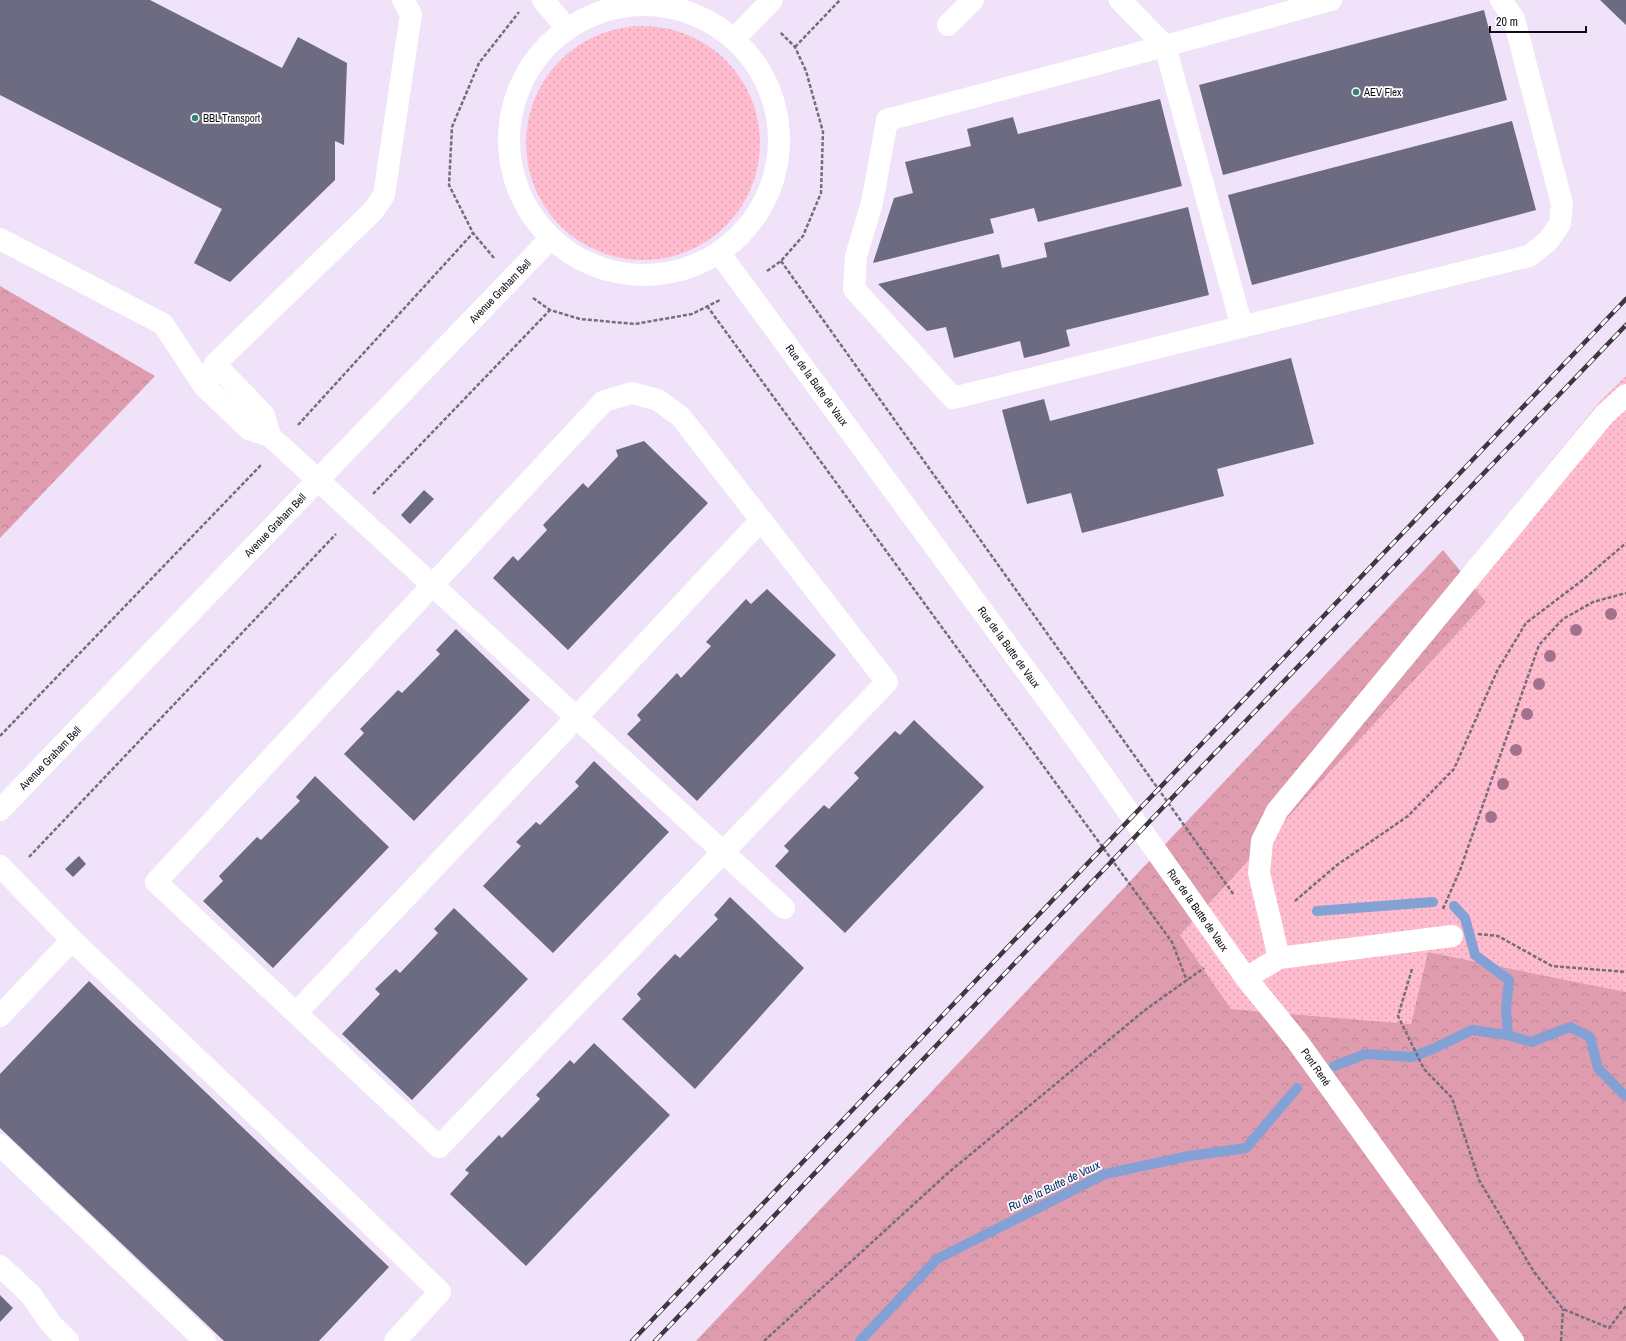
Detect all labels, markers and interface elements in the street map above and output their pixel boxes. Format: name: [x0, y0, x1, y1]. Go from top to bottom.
scale bar: [1490, 8, 1586, 34]
text: 20 m: [1496, 14, 1518, 30]
place label: AEV Flex: [1363, 85, 1402, 99]
marker: AEV Flex: [1351, 87, 1361, 97]
place label: BBL Transport: [203, 111, 261, 125]
marker: BBL Transport: [190, 113, 200, 123]
street label: Avenue Graham Bell: [465, 256, 534, 326]
street label: Rue de la Butte de Vaux: [783, 342, 851, 429]
street label: Avenue Graham Bell: [240, 490, 309, 560]
street label: Rue de la Butte de Vaux: [975, 604, 1043, 691]
street label: Avenue Graham Bell: [15, 723, 84, 793]
street label: Rue de la Butte de Vaux: [1164, 866, 1232, 954]
street label: Pont René: [1298, 1046, 1334, 1088]
water label: Ru de la Butte de Vaux: [1005, 1156, 1104, 1215]

